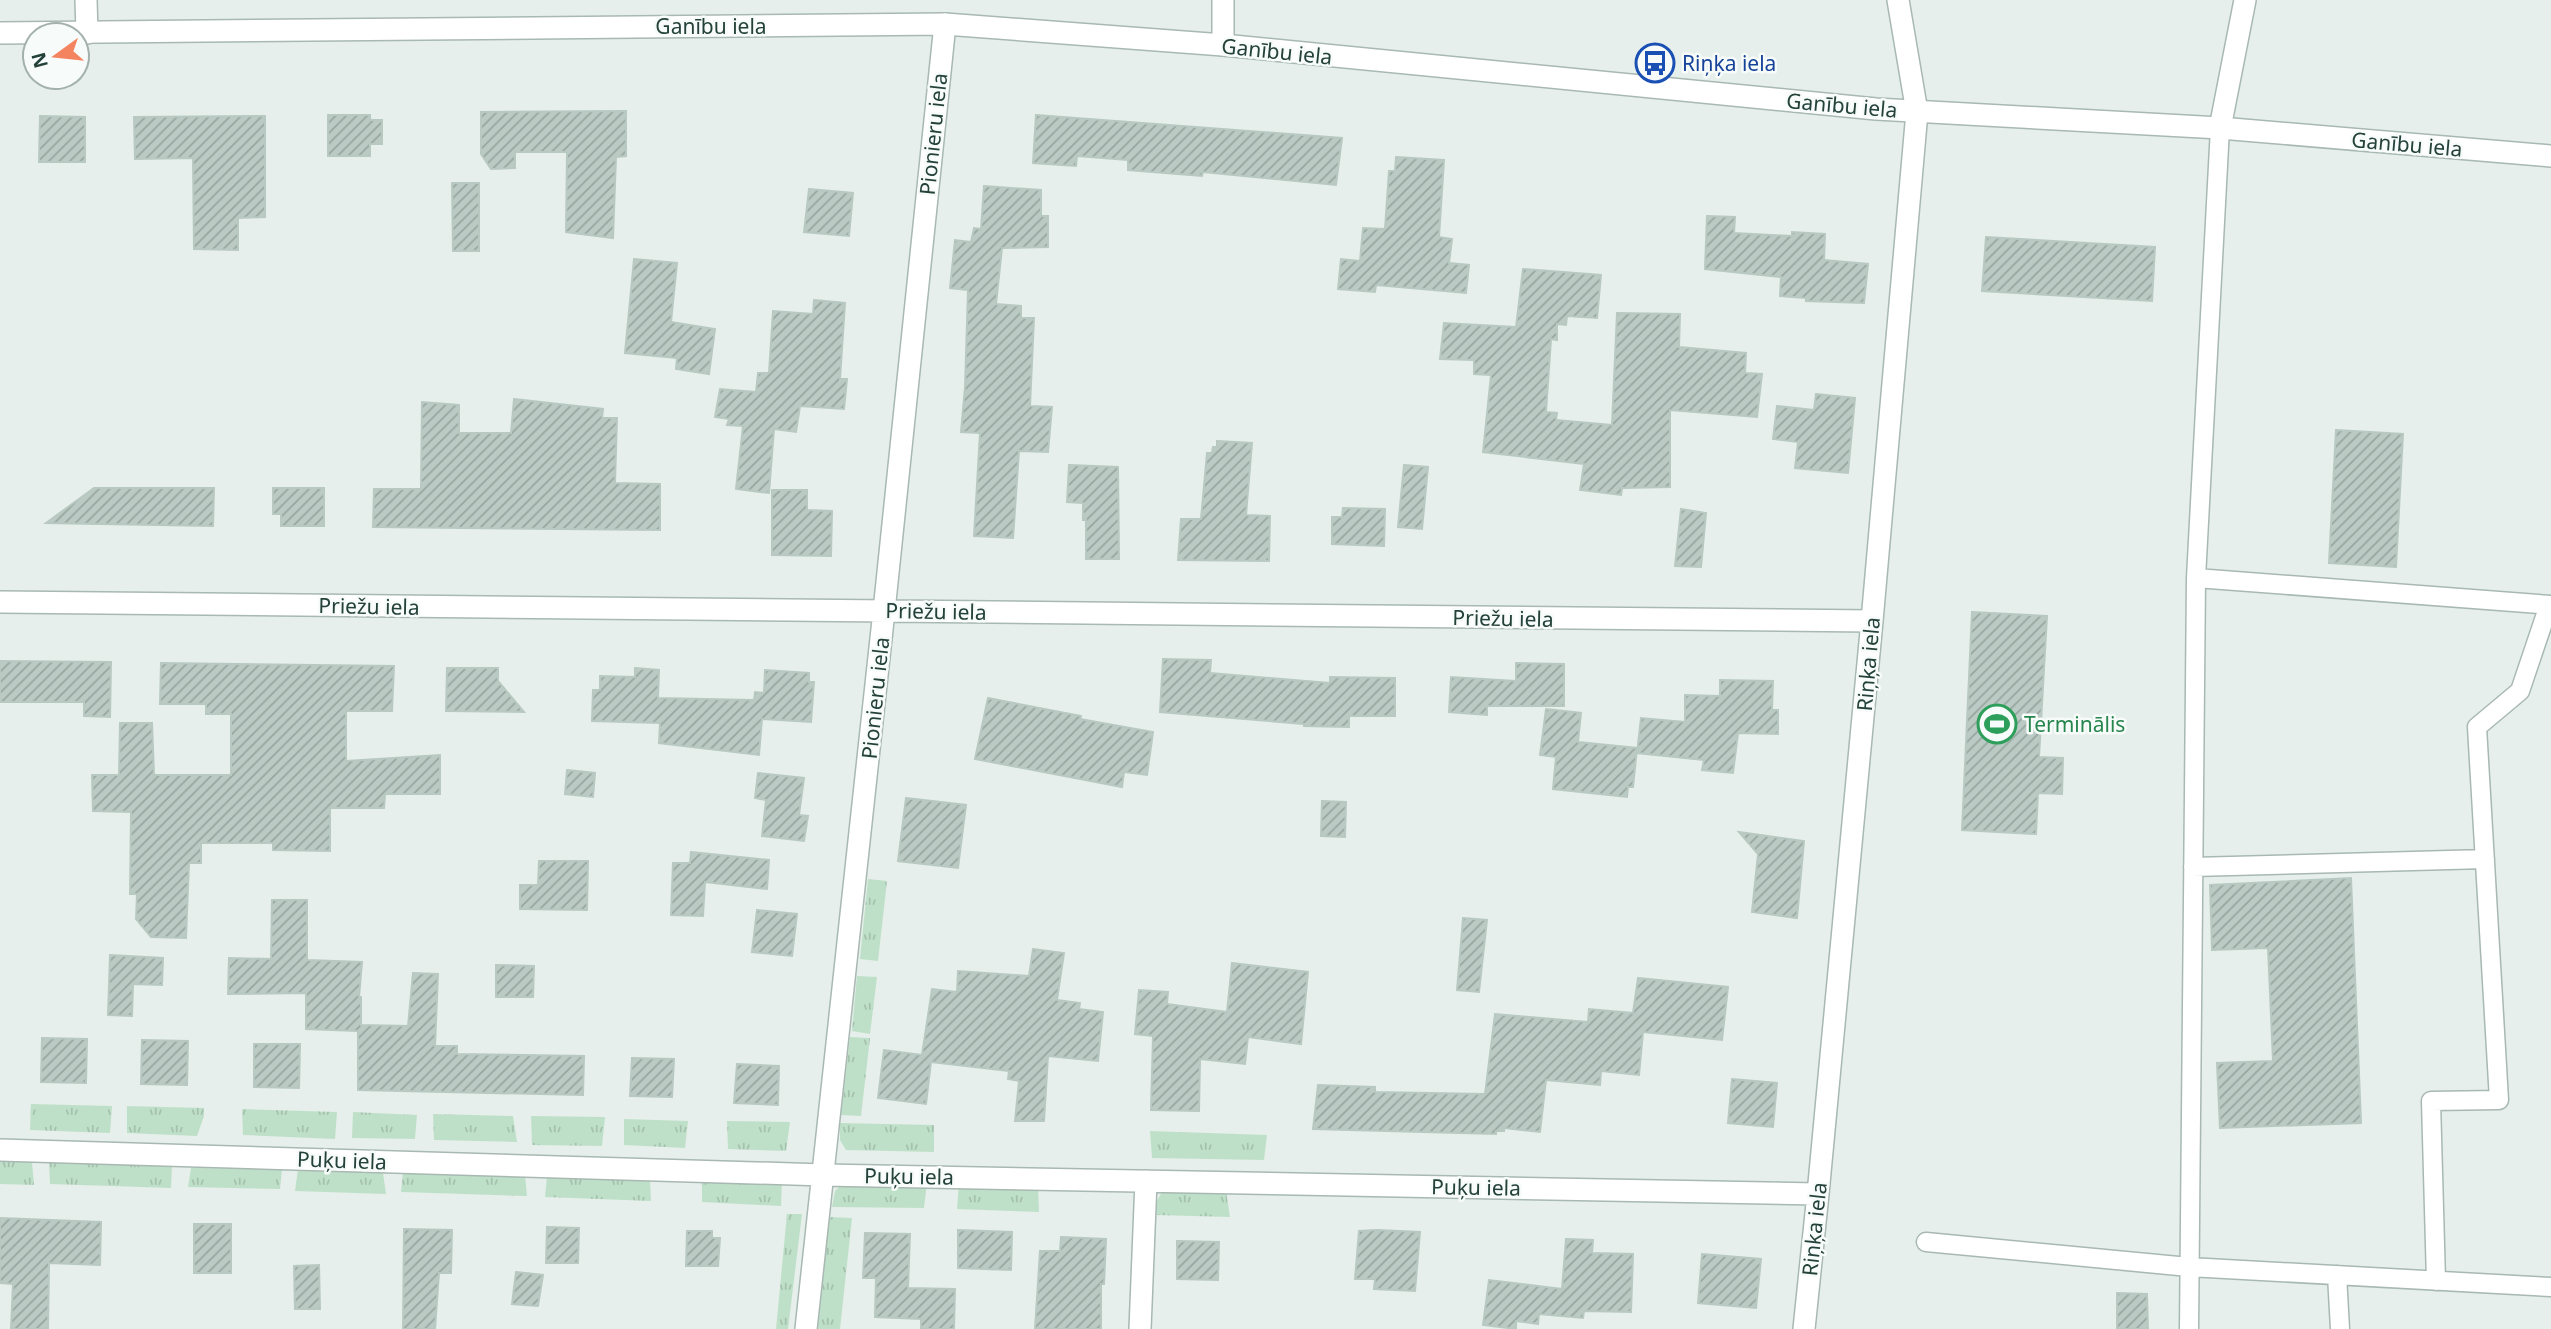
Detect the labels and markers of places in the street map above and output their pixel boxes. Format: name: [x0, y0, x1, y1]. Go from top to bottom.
bus stop icon: Riņķa iela: [1634, 42, 1676, 84]
place label: Riņķa iela: [1682, 49, 1776, 77]
sports icon: Terminālis: [1976, 703, 2018, 745]
place label: Terminālis: [2024, 710, 2125, 738]

